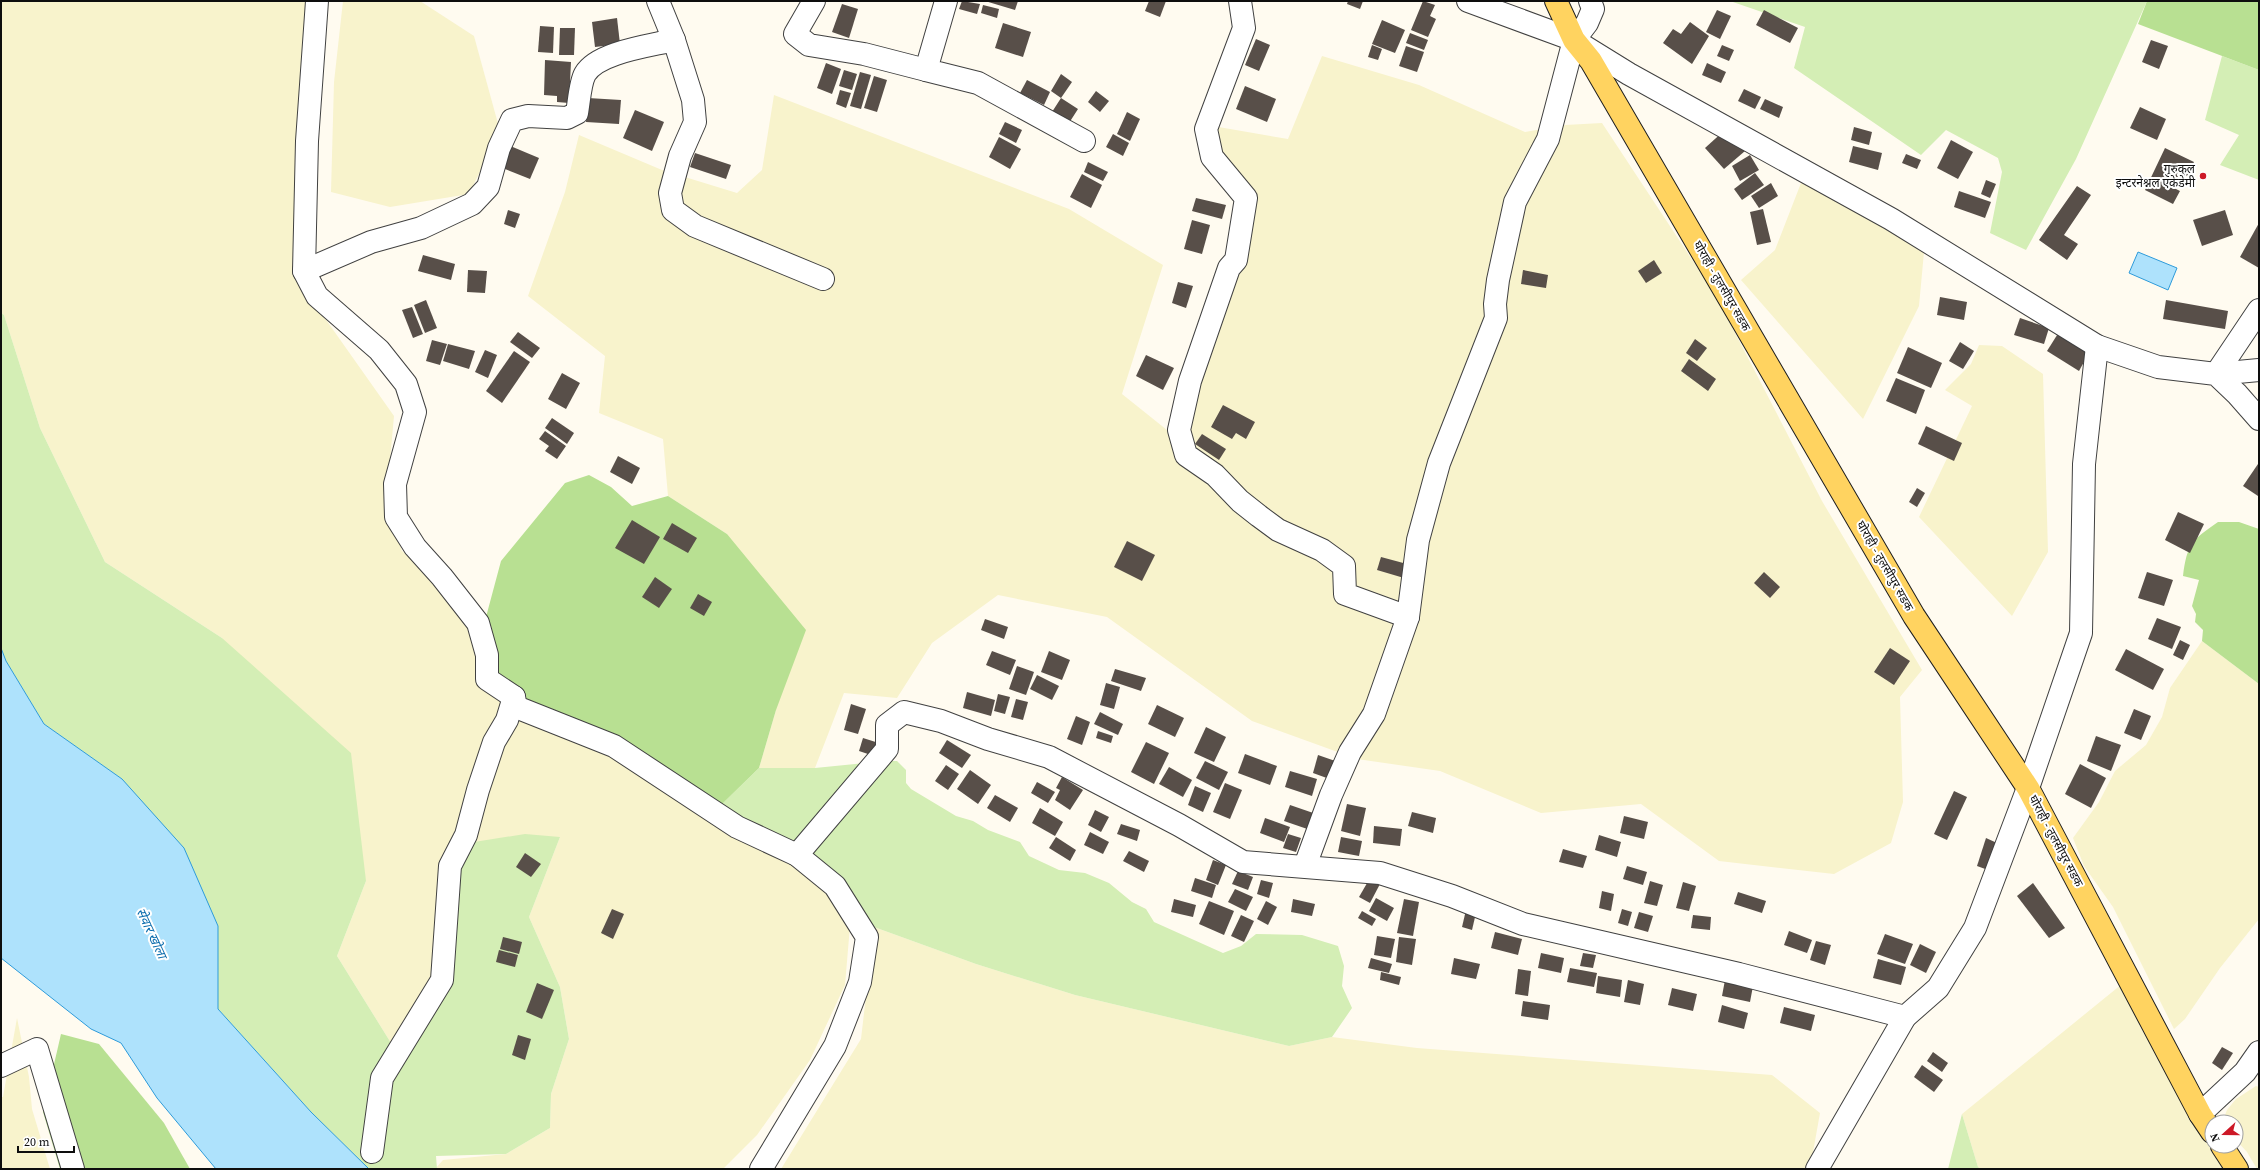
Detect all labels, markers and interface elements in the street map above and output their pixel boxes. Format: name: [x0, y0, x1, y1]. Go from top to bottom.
place label: गुरुकुल इन्टरनेश्नल एकेडेमी: [2116, 161, 2196, 191]
marker: गुरुकुल इन्टरनेश्नल एकेडेमी: [2198, 171, 2208, 181]
street label: घोराही - तुलसीपुर सडक: [1690, 238, 1755, 335]
street label: घोराही - तुलसीपुर सडक: [1853, 518, 1918, 615]
street label: घोराही - तुलसीपुर सडक: [2025, 792, 2087, 890]
water label: सेवार खोला: [132, 905, 172, 964]
north arrow: [2204, 1114, 2244, 1154]
scale bar: [18, 1128, 74, 1154]
text: N: [2207, 1131, 2224, 1144]
text: 20 m: [24, 1134, 50, 1150]

